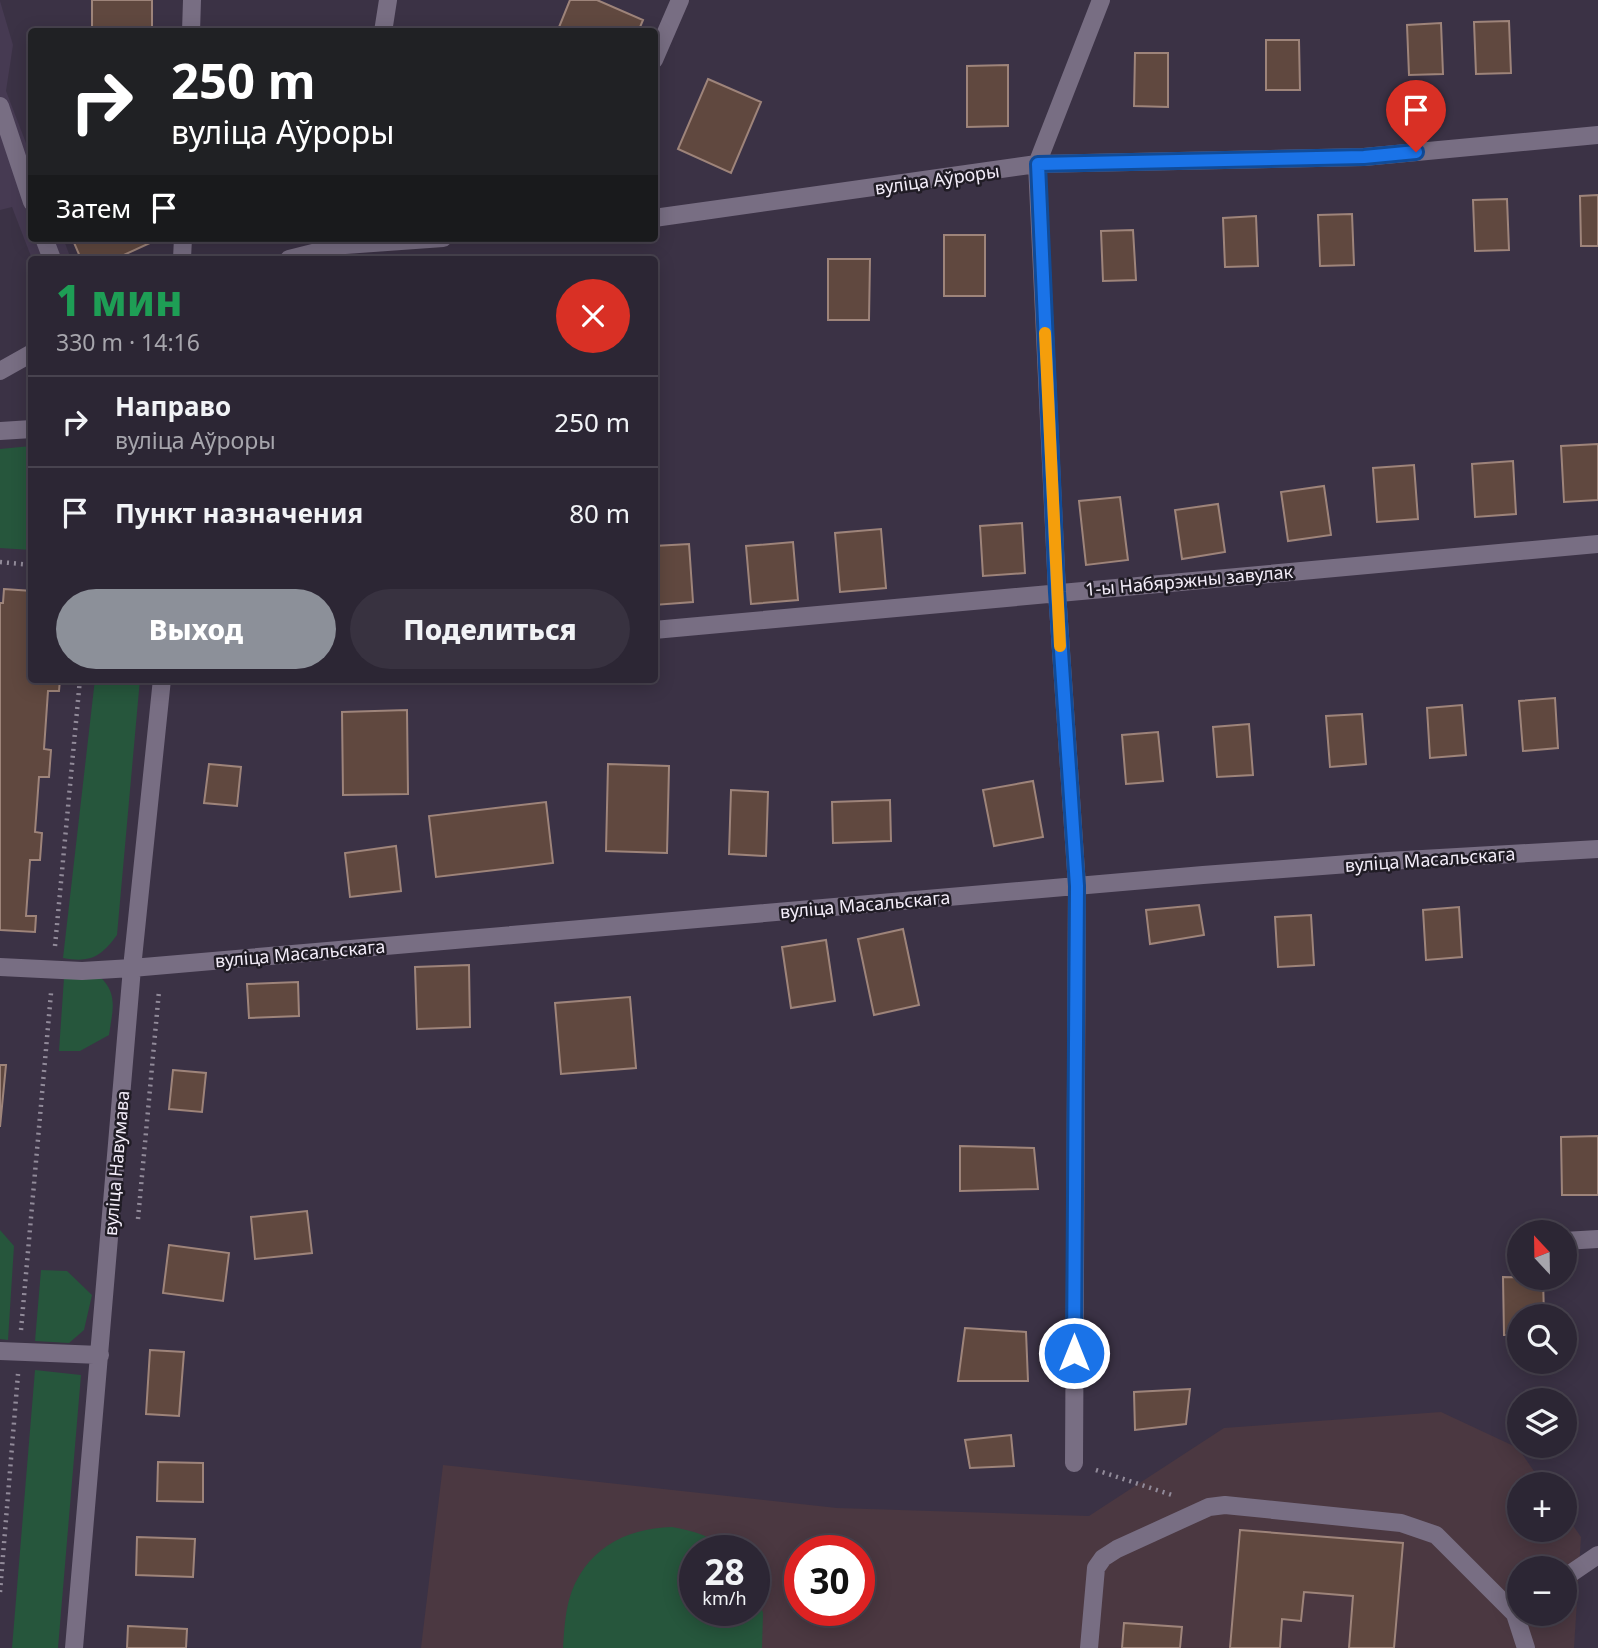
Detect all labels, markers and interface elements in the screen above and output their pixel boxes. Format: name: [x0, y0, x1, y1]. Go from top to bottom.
text: 250 m: [171, 47, 316, 113]
icon: right: [56, 56, 147, 147]
pin: [1386, 80, 1446, 152]
icon: arrive: [1397, 91, 1435, 129]
text: вуліца Аўроры: [171, 110, 394, 153]
street label: вуліца Аўроры: [873, 158, 1001, 200]
icon: arrive: [145, 189, 183, 227]
text: Затем: [56, 190, 131, 226]
text: 1 мин: [56, 271, 183, 328]
button: close: [556, 279, 630, 353]
text: 330 m · 14:16: [56, 326, 200, 358]
text: Направо: [115, 388, 231, 424]
icon: right: [56, 403, 94, 441]
text: 250 m: [554, 404, 630, 440]
text: вуліца Аўроры: [115, 424, 276, 456]
icon: arrive: [56, 494, 94, 532]
text: Пункт назначения: [115, 495, 363, 531]
text: 80 m: [569, 495, 630, 531]
street label: 1-ы Набярэжны завулак: [1084, 559, 1294, 601]
button: Выход: [56, 589, 336, 669]
button: Поделиться: [350, 589, 630, 669]
street label: вуліца Масальскага: [1344, 841, 1516, 877]
street label: вуліца Масальскага: [779, 885, 951, 923]
street label: вуліца Масальскага: [214, 934, 386, 972]
street label: вуліца Навумава: [98, 1089, 134, 1237]
north arrow: [1507, 1220, 1577, 1290]
map controls: [1507, 1220, 1577, 1626]
button: search: [1507, 1304, 1577, 1374]
position arrow: [1037, 1316, 1111, 1390]
button: layers: [1507, 1388, 1577, 1458]
button: +: [1507, 1472, 1577, 1542]
speed limit sign: 30: [784, 1535, 875, 1626]
text: 28: [704, 1548, 745, 1595]
button: −: [1507, 1556, 1577, 1626]
text: km/h: [702, 1586, 747, 1610]

